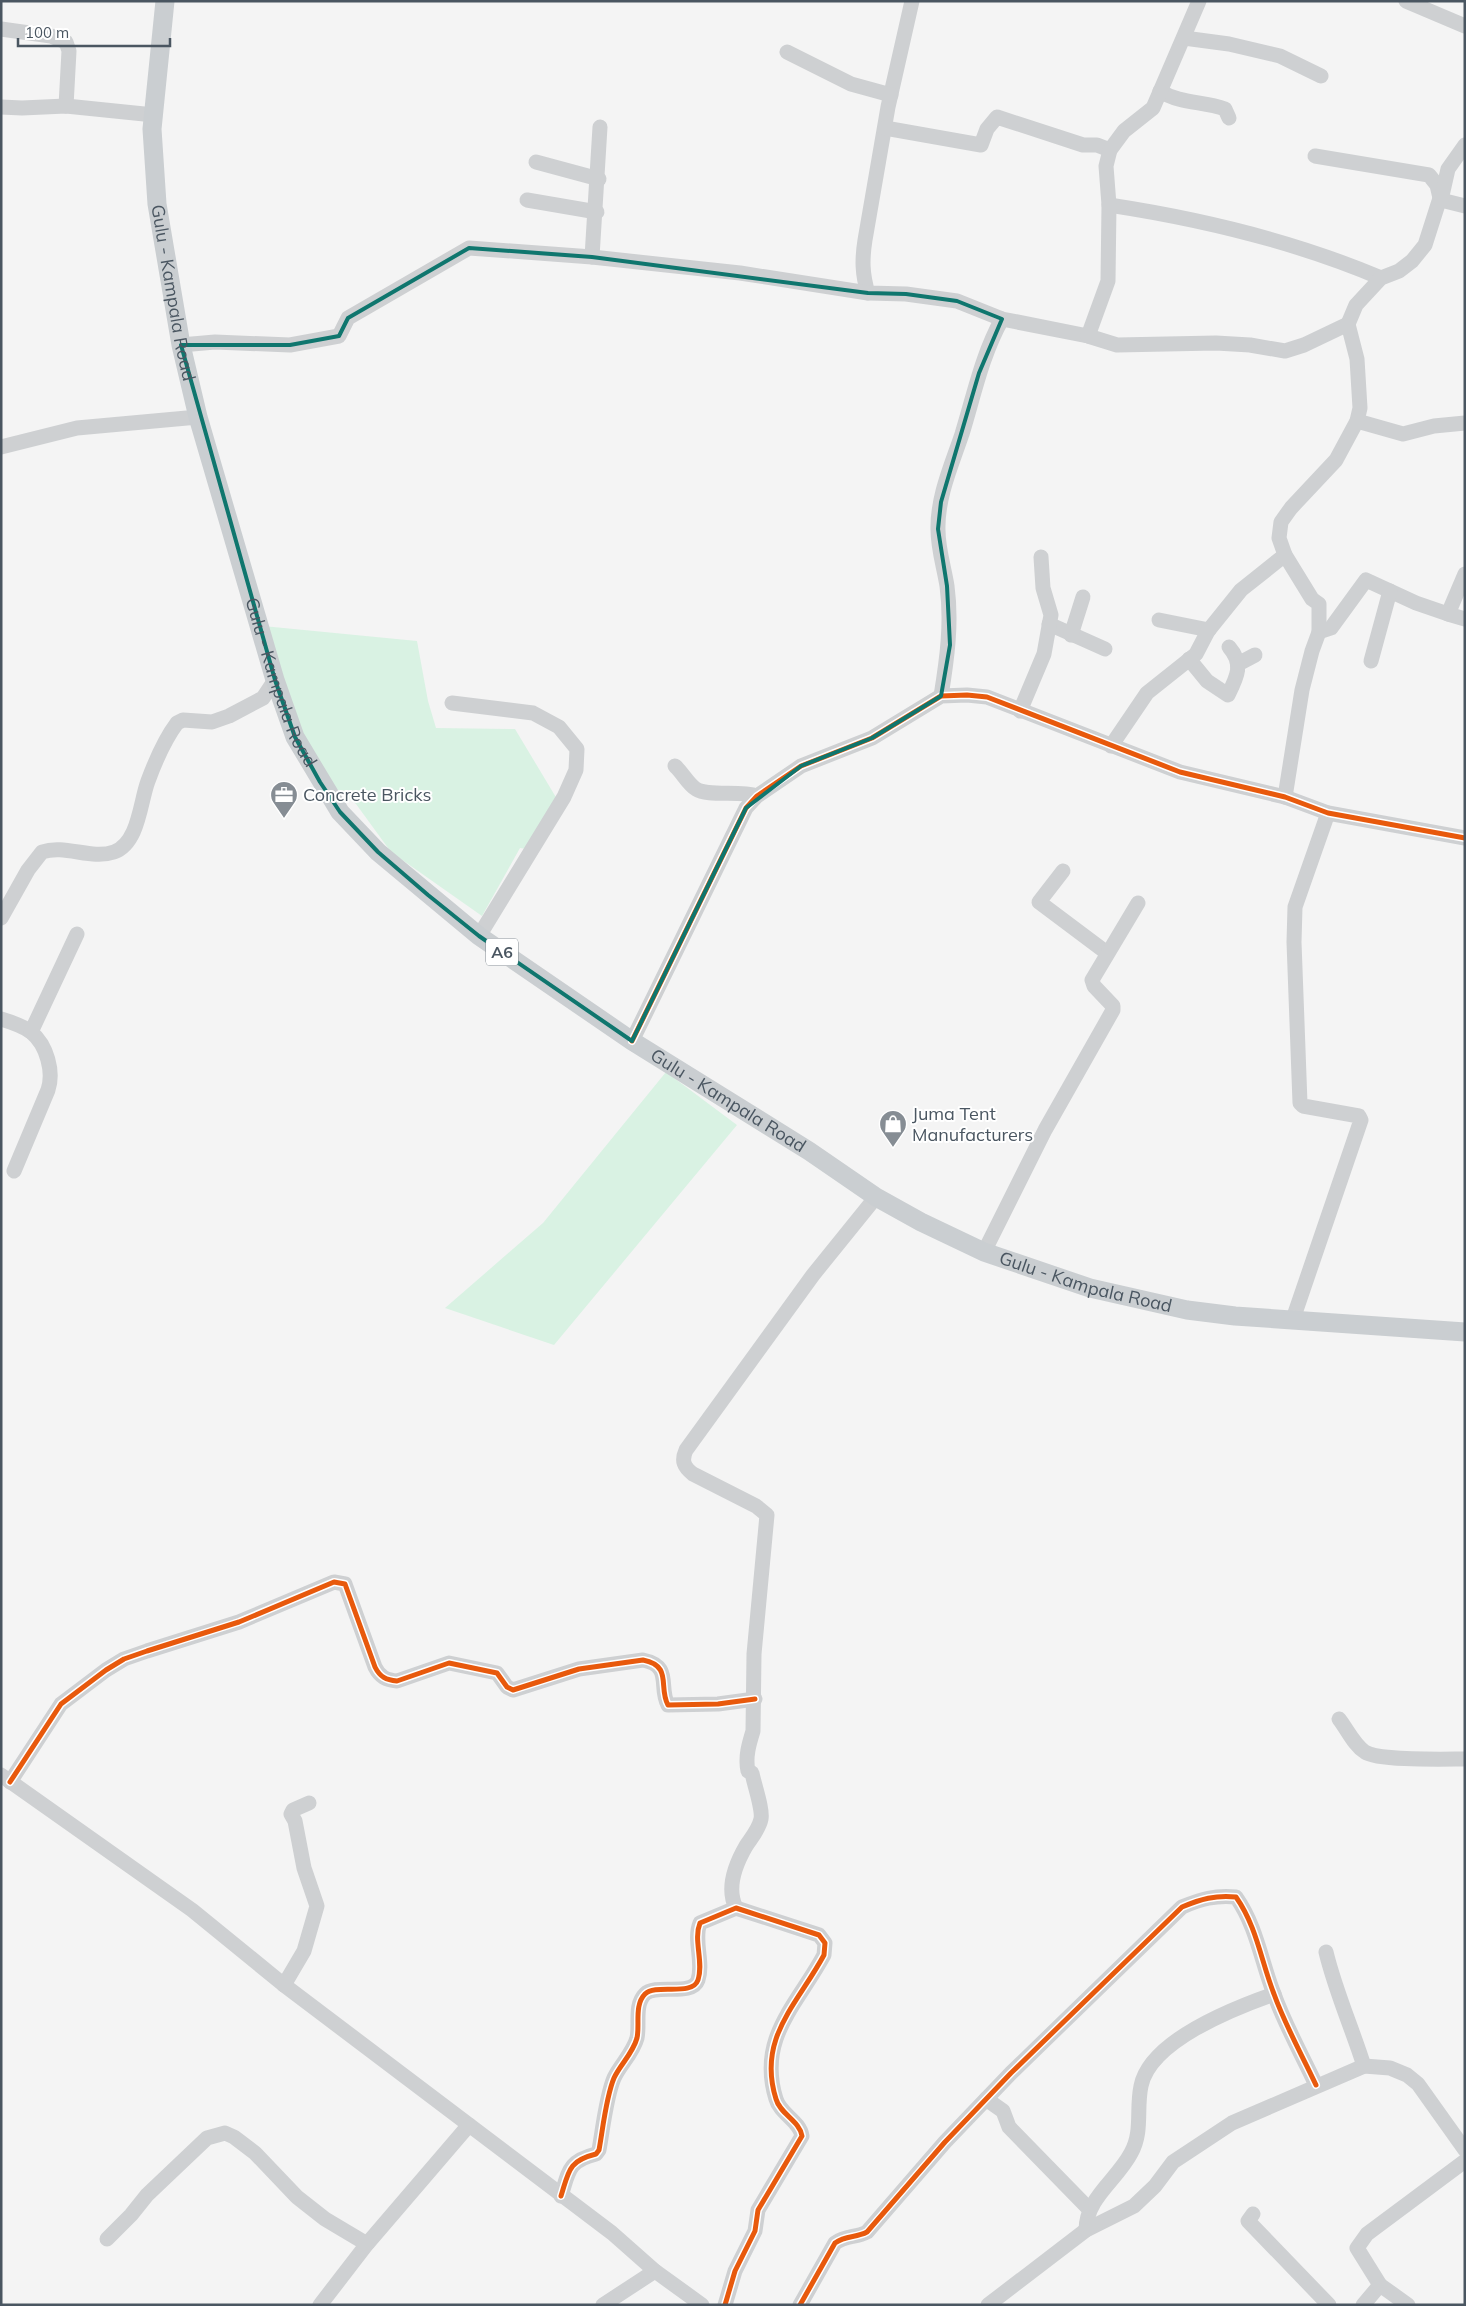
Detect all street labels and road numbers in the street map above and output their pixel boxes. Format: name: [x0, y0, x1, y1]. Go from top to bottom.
street label: Gulu - Kampala Road: [146, 203, 201, 383]
street label: Gulu - Kampala Road: [240, 595, 322, 771]
road number: A6: [486, 939, 518, 966]
street label: Gulu - Kampala Road: [646, 1043, 810, 1157]
street label: Gulu - Kampala Road: [996, 1246, 1174, 1317]

